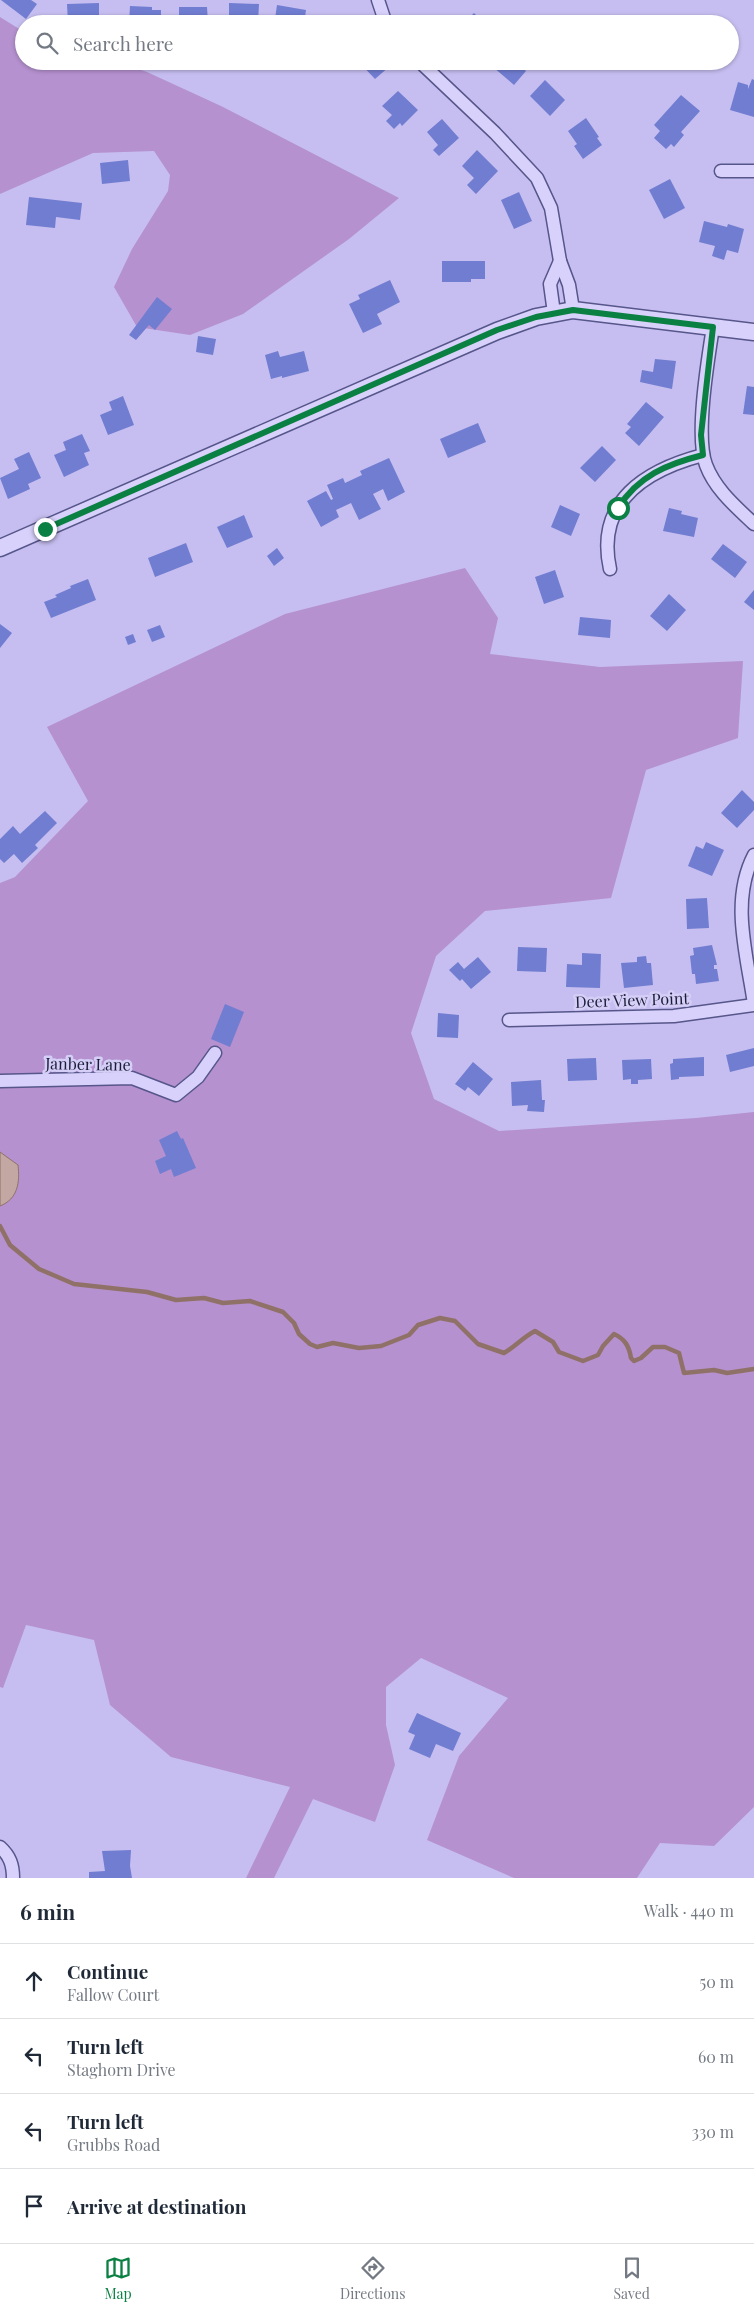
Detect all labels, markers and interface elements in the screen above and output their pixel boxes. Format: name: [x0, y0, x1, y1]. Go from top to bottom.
search box: [15, 15, 739, 70]
icon: search: [33, 29, 61, 57]
text: Search here: [73, 30, 173, 56]
route start: [607, 497, 630, 520]
route end: [34, 518, 57, 541]
street label: Deer View Point: [575, 987, 690, 1012]
street label: Janber Lane: [44, 1052, 131, 1075]
text: 6 min: [20, 1897, 75, 1925]
text: Walk · 440 m: [644, 1900, 734, 1921]
text: Continue: [67, 1958, 148, 1984]
icon: ahead: [20, 1967, 48, 1995]
text: 50 m: [700, 1971, 734, 1992]
text: Fallow Court: [67, 1984, 159, 2005]
text: Turn left: [67, 2033, 144, 2059]
icon: left: [20, 2042, 48, 2070]
text: 60 m: [698, 2046, 734, 2067]
text: Staghorn Drive: [67, 2059, 176, 2080]
text: Turn left: [67, 2108, 144, 2134]
icon: left: [20, 2117, 48, 2145]
text: 330 m: [692, 2121, 734, 2142]
text: Grubbs Road: [67, 2134, 160, 2155]
icon: arrive: [20, 2192, 48, 2220]
text: Arrive at destination: [67, 2193, 247, 2219]
tab: Map: [104, 2254, 132, 2303]
tab: Directions: [340, 2254, 405, 2303]
tab: Saved: [614, 2254, 650, 2303]

